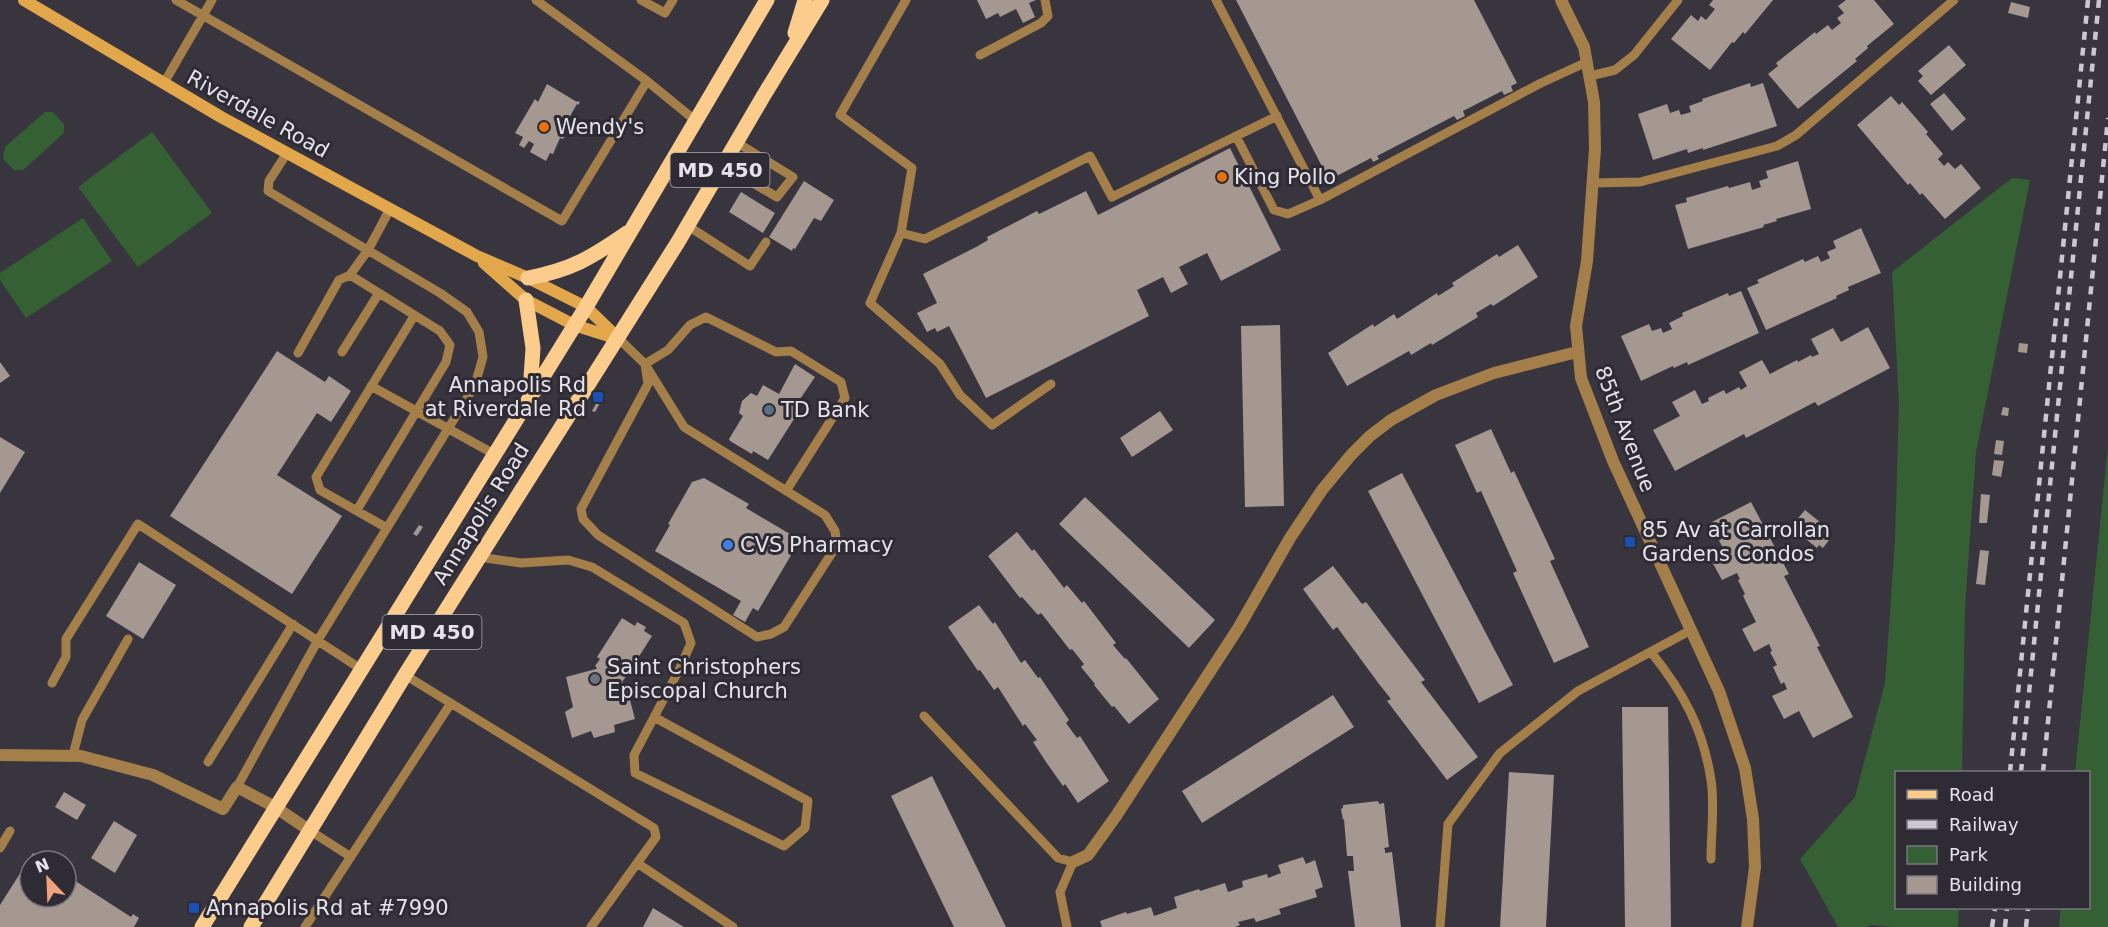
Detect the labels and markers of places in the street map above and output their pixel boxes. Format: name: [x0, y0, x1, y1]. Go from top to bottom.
place label: Wendy's: [556, 115, 644, 139]
marker: Wendy's: [537, 120, 551, 134]
place label: King Pollo: [1234, 165, 1336, 189]
marker: King Pollo: [1215, 170, 1229, 184]
place label: Annapolis Rd at Riverdale Rd: [425, 373, 586, 421]
marker: Annapolis Rd at Riverdale Rd: [591, 390, 605, 404]
place label: TD Bank: [780, 398, 870, 422]
marker: TD Bank: [762, 403, 776, 417]
place label: 85 Av at Carrollan Gardens Condos: [1642, 518, 1830, 566]
place label: CVS Pharmacy: [740, 533, 893, 557]
marker: 85 Av at Carrollan Gardens Condos: [1623, 535, 1637, 549]
marker: CVS Pharmacy: [721, 538, 735, 552]
place label: Saint Christophers Episcopal Church: [607, 655, 801, 703]
marker: Saint Christophers Episcopal Church: [588, 672, 602, 686]
place label: Annapolis Rd at #7990: [206, 896, 449, 920]
marker: Annapolis Rd at #7990: [187, 901, 201, 915]

